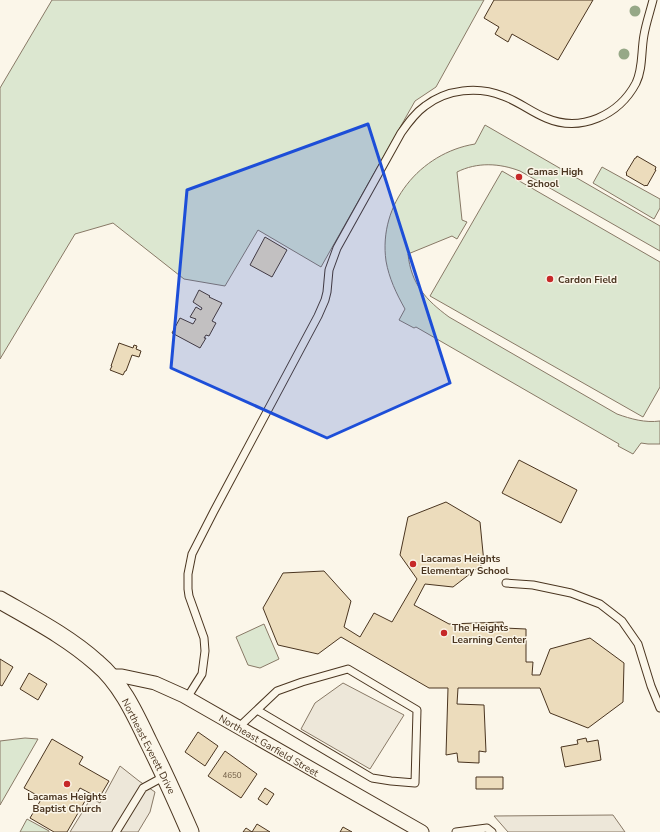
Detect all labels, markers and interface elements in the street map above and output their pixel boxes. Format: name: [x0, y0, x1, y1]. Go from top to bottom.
place label: Camas High School: [527, 165, 583, 191]
marker: Camas High School: [514, 172, 524, 182]
place label: Cardon Field: [558, 273, 617, 287]
marker: Cardon Field: [545, 274, 555, 284]
place label: Lacamas Heights Elementary School: [421, 552, 509, 578]
marker: Lacamas Heights Elementary School: [408, 559, 418, 569]
place label: The Heights Learning Center: [452, 621, 526, 647]
marker: The Heights Learning Center: [439, 628, 449, 638]
street label: Northeast Everett Drive: [118, 696, 178, 797]
street label: Northeast Garfield Street: [216, 711, 322, 781]
house number: 4650: [222, 770, 242, 781]
marker: Lacamas Heights Baptist Church: [62, 779, 72, 789]
place label: Lacamas Heights Baptist Church: [27, 790, 107, 816]

